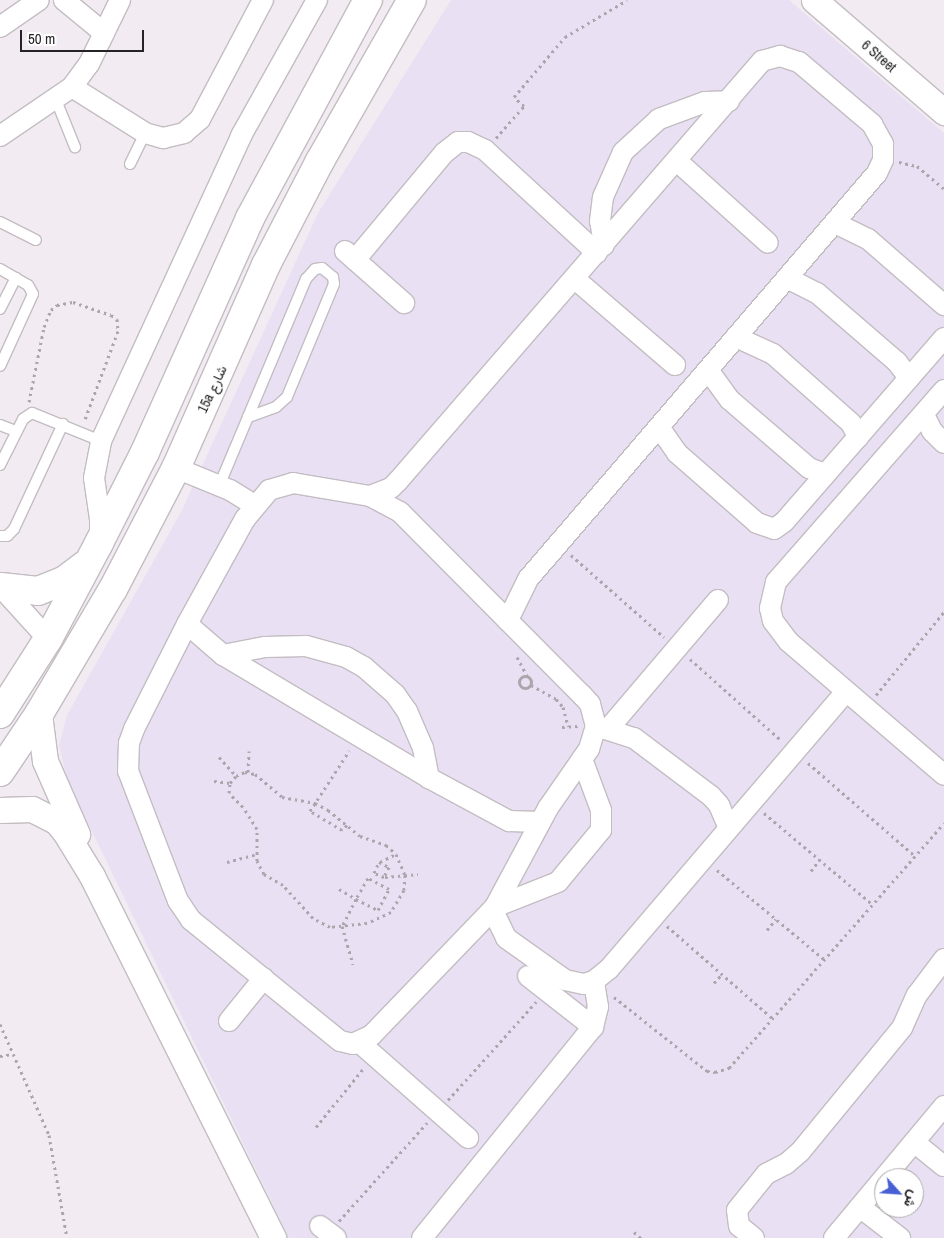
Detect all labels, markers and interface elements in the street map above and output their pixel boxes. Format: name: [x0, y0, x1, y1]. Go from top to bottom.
scale bar: [22, 20, 146, 52]
text: 50 m: [28, 28, 55, 49]
street label: 6 Street: [858, 36, 900, 76]
street label: 15a شارع: [194, 363, 230, 415]
north arrow: [874, 1168, 924, 1218]
text: ش: [900, 1188, 923, 1211]

